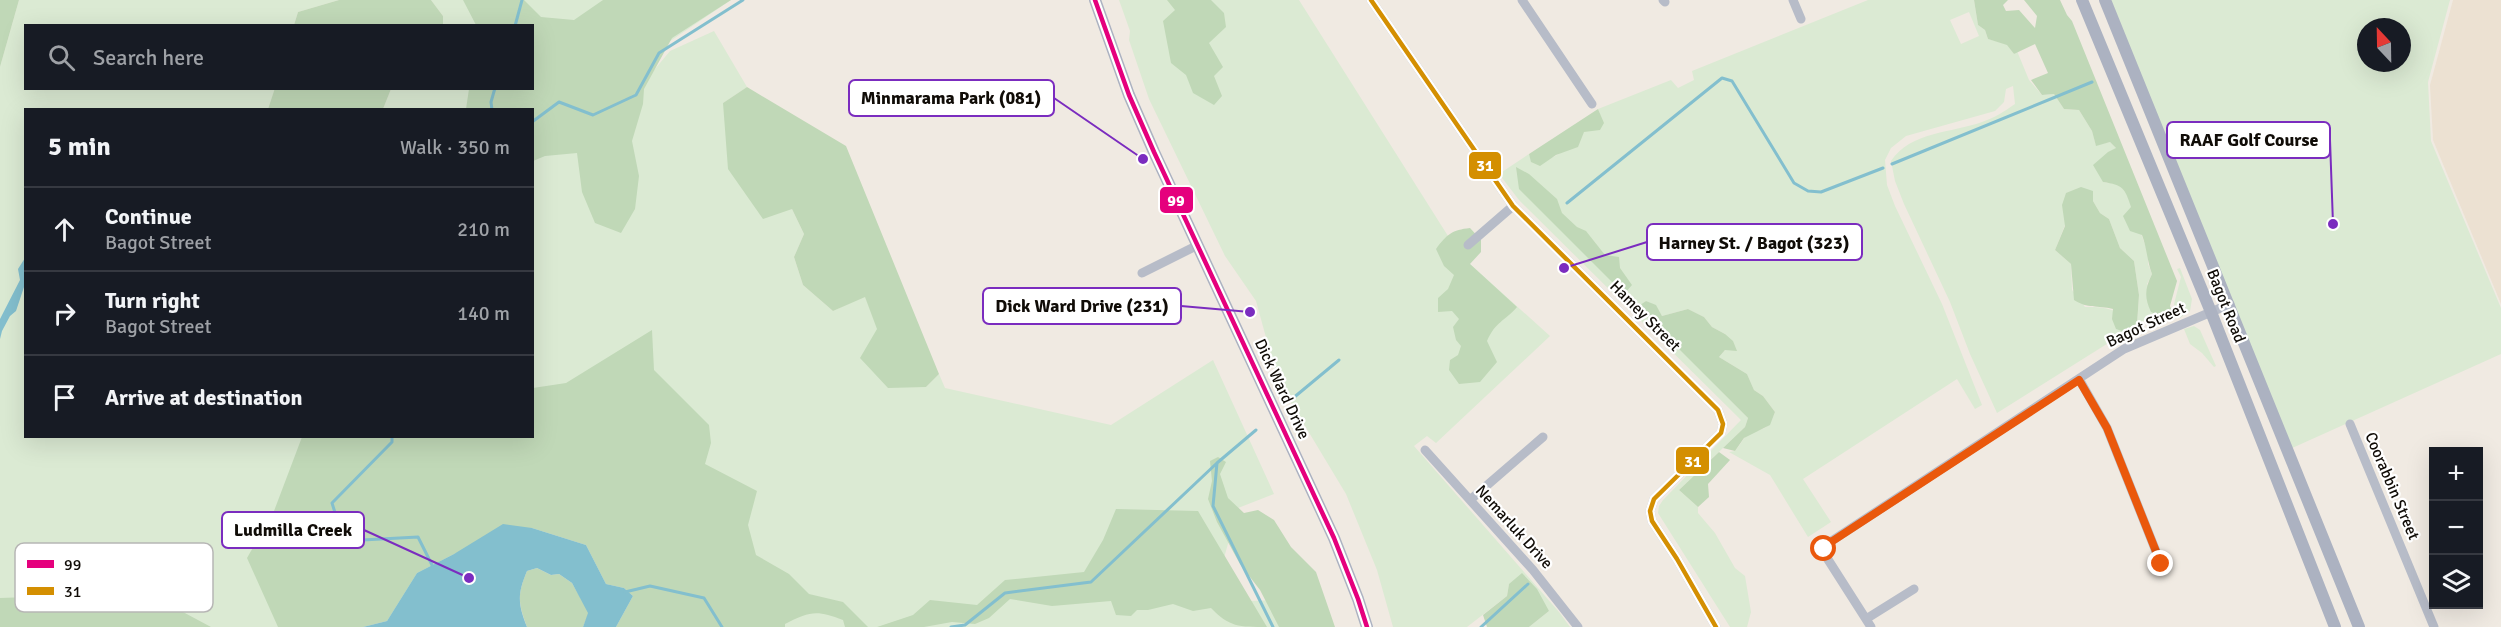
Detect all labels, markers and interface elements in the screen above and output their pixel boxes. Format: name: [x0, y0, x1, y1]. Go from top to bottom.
north arrow: [2357, 18, 2411, 72]
search box: [24, 24, 534, 90]
icon: search: [45, 41, 78, 74]
text: Search here: [93, 44, 204, 71]
callout: Minmarama Park (081): [849, 80, 1054, 116]
text: Minmarama Park (081): [861, 87, 1041, 109]
callout: RAAF Golf Course: [2167, 122, 2330, 158]
text: RAAF Golf Course: [2180, 129, 2318, 151]
text: 5 min: [48, 131, 111, 163]
text: Walk · 350 m: [400, 135, 510, 160]
line badge: 31: [1468, 151, 1502, 180]
text: 31: [1476, 156, 1494, 176]
line badge: 99: [1159, 186, 1194, 214]
text: 99: [1167, 191, 1185, 211]
text: Continue: [105, 203, 192, 230]
icon: ahead: [48, 213, 81, 246]
text: 210 m: [457, 217, 510, 242]
callout: Harney St. / Bagot (323): [1647, 224, 1862, 260]
text: Bagot Street: [105, 230, 211, 255]
text: Harney St. / Bagot (323): [1659, 232, 1849, 254]
street label: Bagot Road: [2202, 266, 2250, 346]
street label: Hamey Street: [1605, 276, 1685, 356]
text: Turn right: [105, 287, 200, 314]
callout: Dick Ward Drive (231): [983, 288, 1181, 324]
text: Dick Ward Drive (231): [995, 295, 1169, 317]
icon: right: [48, 297, 81, 330]
street label: Bagot Street: [2103, 298, 2189, 352]
text: 140 m: [457, 301, 510, 326]
text: Bagot Street: [105, 314, 211, 339]
street label: Dick Ward Drive: [1250, 336, 1314, 442]
icon: arrive: [48, 381, 81, 414]
text: Arrive at destination: [105, 384, 302, 411]
street label: Coorabbin Street: [2360, 429, 2424, 543]
line badge: 31: [1675, 446, 1710, 475]
map controls: [2429, 447, 2483, 609]
button: +: [2429, 447, 2483, 501]
text: 31: [1684, 452, 1702, 472]
street label: Nemarluk Drive: [1471, 481, 1557, 573]
button: −: [2429, 501, 2483, 555]
callout: Ludmilla Creek: [222, 512, 364, 548]
text: Ludmilla Creek: [234, 519, 353, 541]
route start: [1810, 535, 1836, 561]
legend: [15, 543, 213, 612]
route end: [2147, 550, 2173, 576]
text: 99: [64, 555, 81, 575]
button: layers: [2429, 555, 2483, 609]
text: 31: [64, 582, 81, 602]

